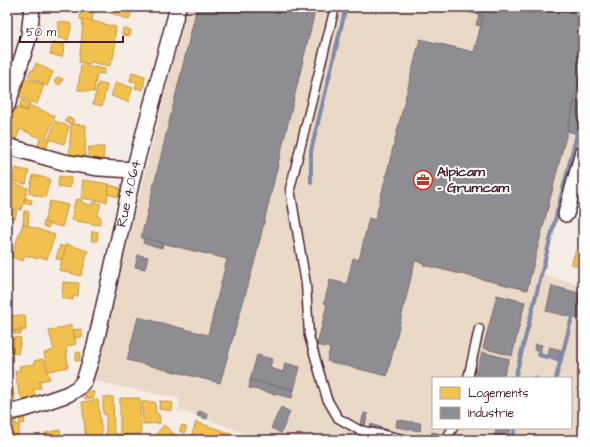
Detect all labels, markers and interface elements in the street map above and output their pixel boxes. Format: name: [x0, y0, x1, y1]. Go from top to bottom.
scale bar: [20, 18, 123, 44]
text: 50 m: [26, 24, 57, 41]
street label: Rue 4.064: [112, 157, 147, 229]
place label: Alpicam - Grumcam: [437, 162, 510, 198]
office icon: Alpicam - Grumcam: [412, 169, 434, 191]
legend: [432, 377, 572, 429]
text: Logements: [468, 385, 528, 403]
text: Industrie: [468, 405, 514, 422]

